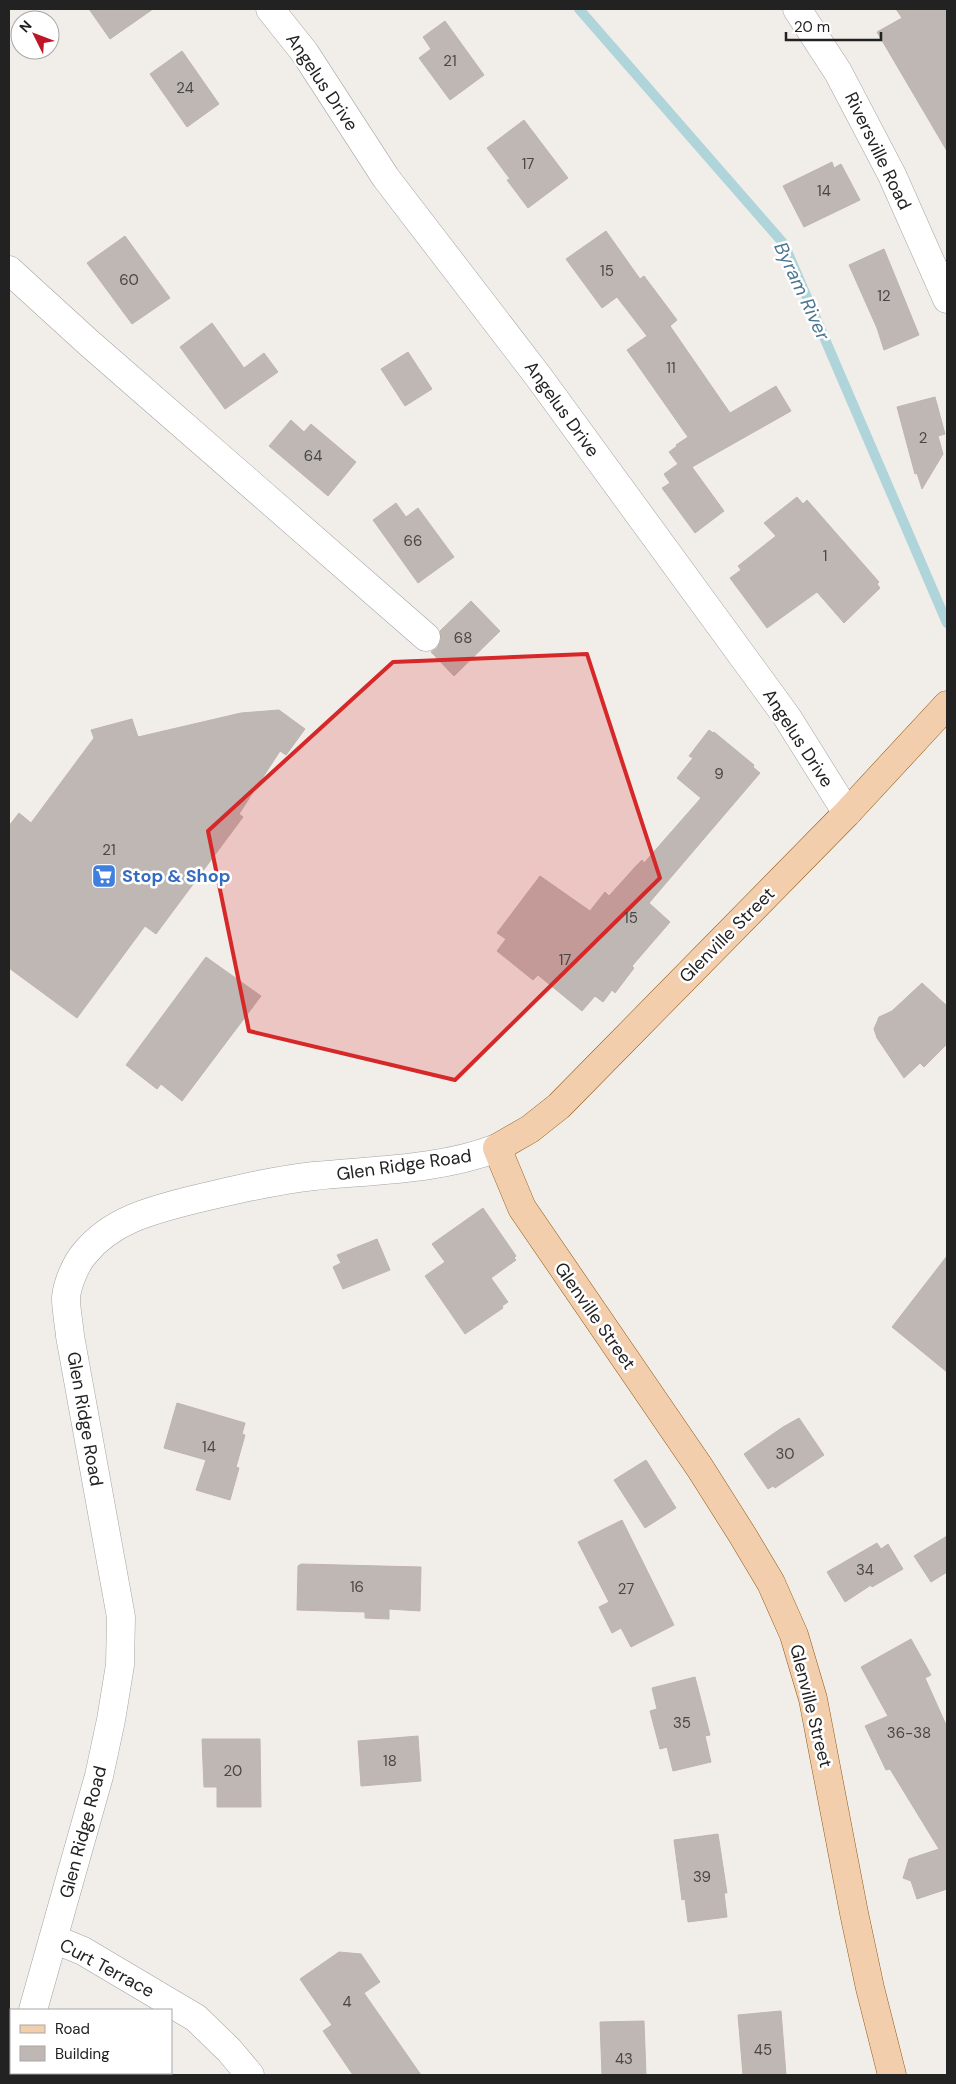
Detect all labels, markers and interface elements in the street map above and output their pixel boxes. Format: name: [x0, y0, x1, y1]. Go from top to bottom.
north arrow: [10, 10, 60, 60]
scale bar: [786, 10, 881, 42]
text: N: [15, 16, 35, 36]
text: 20 m: [794, 17, 830, 37]
street label: Angelus Drive: [280, 28, 364, 136]
house number: 21: [443, 51, 457, 71]
house number: 24: [176, 78, 194, 98]
street label: Riversville Road: [839, 88, 917, 214]
house number: 17: [522, 154, 534, 174]
house number: 14: [817, 181, 831, 201]
water label: Byram River: [768, 238, 836, 345]
house number: 15: [600, 261, 614, 281]
house number: 60: [119, 270, 139, 290]
house number: 12: [877, 286, 891, 306]
street label: Angelus Drive: [519, 356, 605, 462]
house number: 11: [666, 358, 676, 378]
house number: 2: [919, 428, 927, 448]
house number: 64: [304, 446, 322, 466]
house number: 66: [404, 531, 422, 551]
house number: 1: [823, 546, 827, 566]
house number: 68: [454, 628, 472, 648]
street label: Angelus Drive: [757, 684, 839, 792]
house number: 9: [714, 764, 724, 784]
house number: 21: [102, 840, 116, 860]
supermarket icon: Stop & Shop: [91, 863, 117, 889]
place label: Stop & Shop: [122, 864, 231, 888]
street label: Glenville Street: [674, 882, 780, 988]
house number: 15: [624, 908, 638, 928]
house number: 17: [559, 950, 571, 970]
street label: Glen Ridge Road: [335, 1144, 473, 1186]
street label: Glenville Street: [549, 1258, 641, 1374]
street label: Glen Ridge Road: [61, 1350, 109, 1488]
house number: 14: [202, 1437, 216, 1457]
house number: 30: [775, 1444, 795, 1464]
house number: 34: [856, 1560, 874, 1580]
house number: 16: [350, 1577, 364, 1597]
house number: 27: [618, 1579, 634, 1599]
street label: Glenville Street: [784, 1642, 838, 1770]
house number: 35: [673, 1713, 691, 1733]
house number: 36-38: [887, 1723, 931, 1743]
house number: 18: [383, 1751, 397, 1771]
house number: 20: [224, 1761, 242, 1781]
street label: Glen Ridge Road: [54, 1763, 112, 1901]
house number: 39: [693, 1867, 711, 1887]
street label: Curt Terrace: [55, 1933, 159, 2003]
house number: 4: [342, 1992, 352, 2012]
legend: [10, 2009, 172, 2074]
text: Road: [55, 2019, 90, 2039]
house number: 45: [754, 2040, 772, 2060]
text: Building: [55, 2044, 110, 2064]
house number: 43: [615, 2049, 633, 2069]

